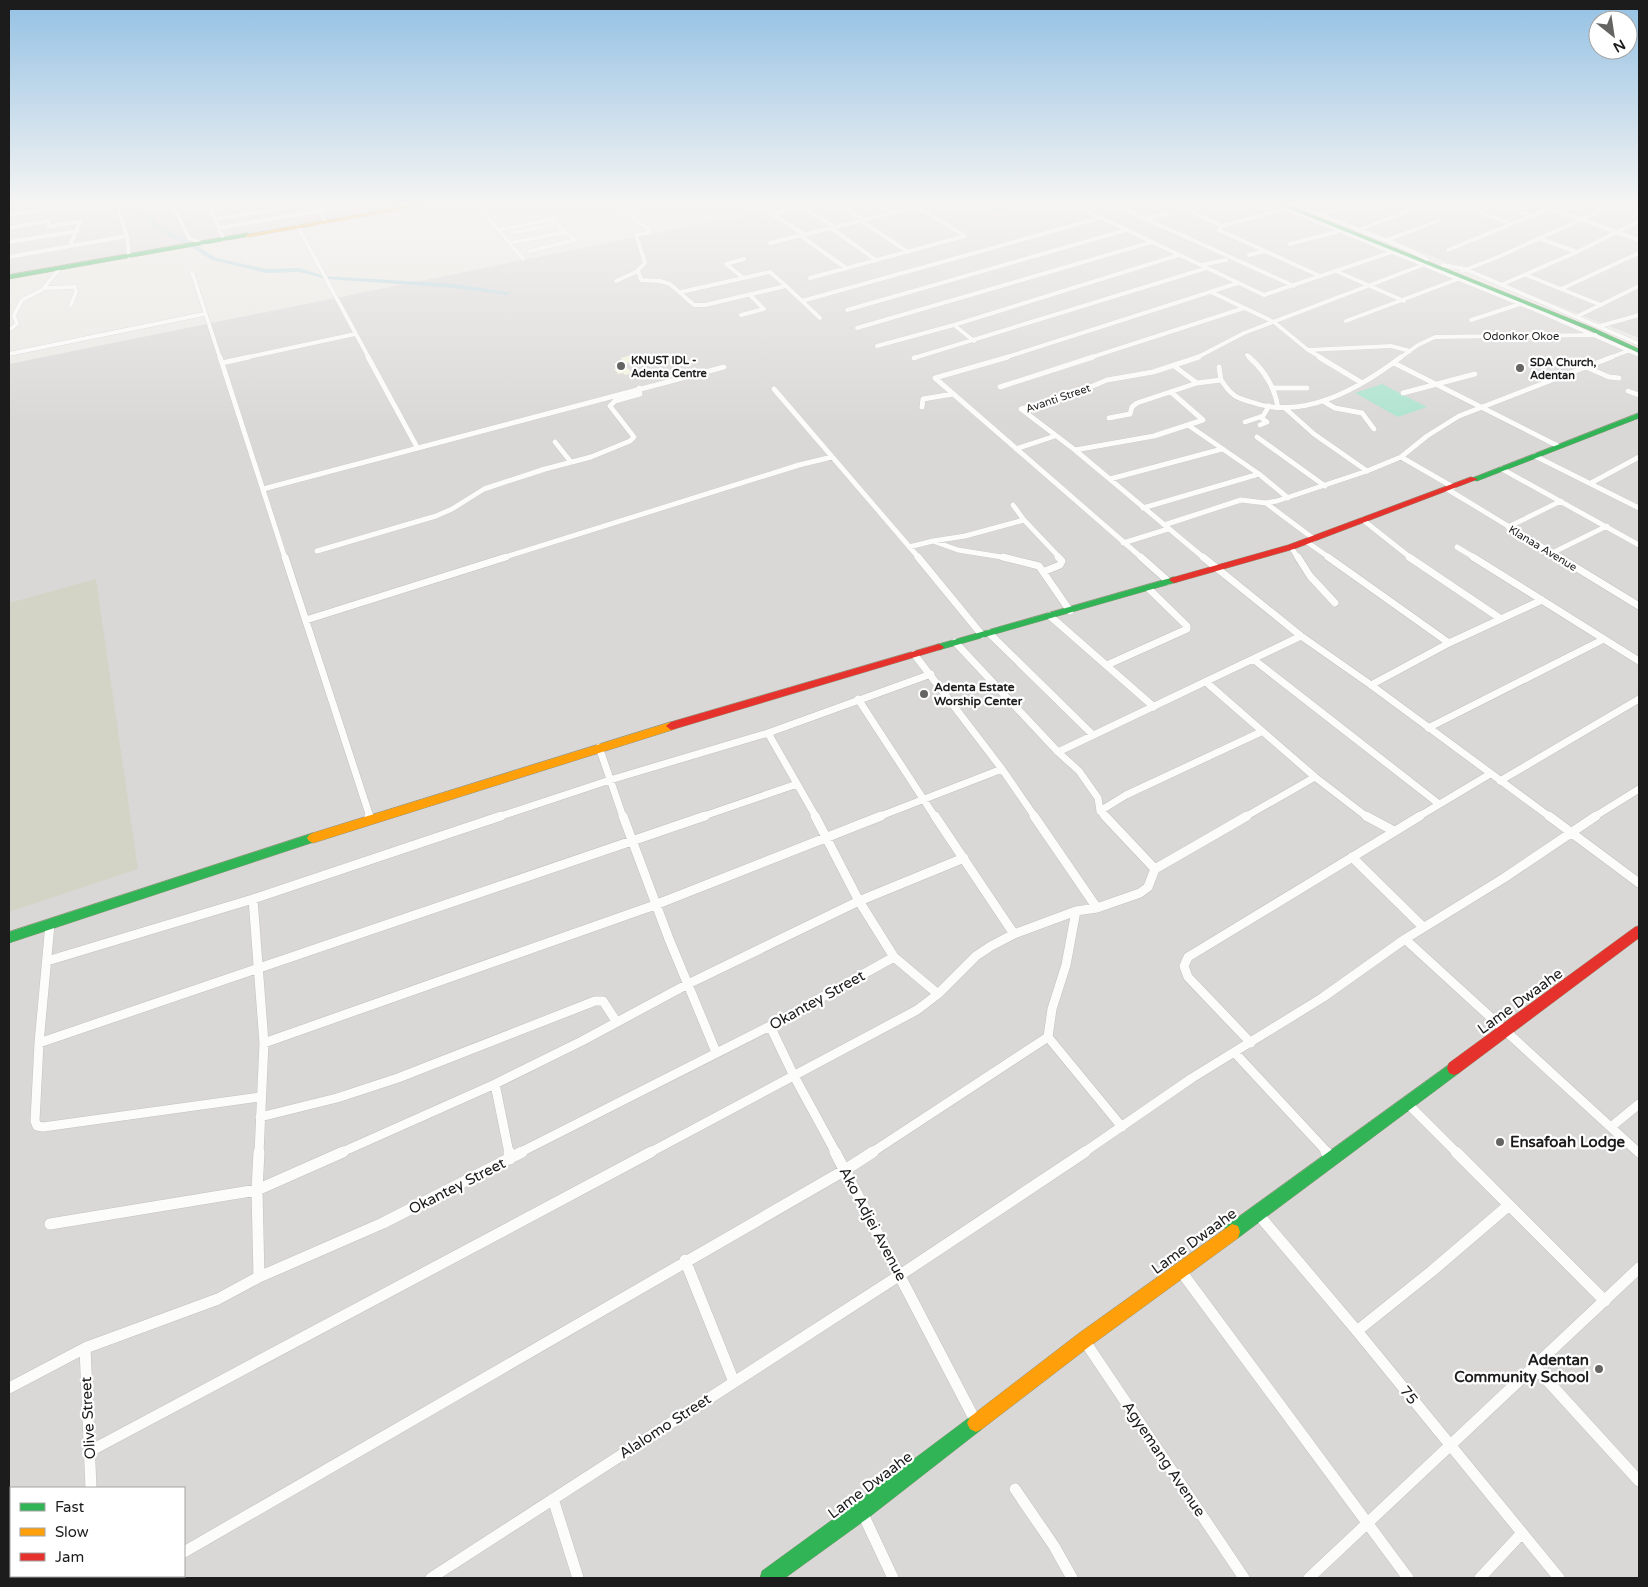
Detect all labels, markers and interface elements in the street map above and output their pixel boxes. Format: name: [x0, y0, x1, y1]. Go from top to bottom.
north arrow: [1588, 10, 1638, 60]
text: N: [1610, 36, 1628, 56]
street label: Odonkor Okoe: [1483, 330, 1559, 343]
place label: KNUST IDL - Adenta Centre: [631, 354, 708, 380]
place label: SDA Church, Adentan: [1530, 356, 1597, 382]
marker: KNUST IDL - Adenta Centre: [615, 360, 627, 372]
marker: SDA Church, Adentan: [1514, 362, 1526, 374]
street label: Avanti Street: [1024, 381, 1092, 416]
street label: Klanaa Avenue: [1506, 523, 1579, 574]
place label: Adenta Estate Worship Center: [934, 680, 1023, 709]
marker: Adenta Estate Worship Center: [918, 688, 930, 700]
street label: Lame Dwaahe: [1474, 964, 1566, 1038]
street label: Okantey Street: [766, 966, 868, 1034]
place label: Ensafoah Lodge: [1510, 1133, 1626, 1152]
marker: Ensafoah Lodge: [1494, 1136, 1506, 1148]
street label: Okantey Street: [406, 1154, 509, 1218]
street label: Ako Adjei Avenue: [835, 1164, 911, 1284]
street label: Lame Dwaahe: [1148, 1204, 1240, 1278]
place label: Adentan Community School: [1454, 1351, 1589, 1387]
marker: Adentan Community School: [1593, 1363, 1605, 1375]
street label: Olive Street: [77, 1376, 99, 1460]
street label: 75: [1396, 1382, 1422, 1408]
street label: Alalomo Street: [616, 1389, 714, 1462]
street label: Agyemang Avenue: [1119, 1398, 1209, 1520]
street label: Lame Dwaahe: [824, 1447, 916, 1523]
legend: [10, 1487, 185, 1577]
text: Fast: [55, 1498, 85, 1516]
text: Slow: [55, 1523, 89, 1541]
text: Jam: [55, 1548, 84, 1566]

